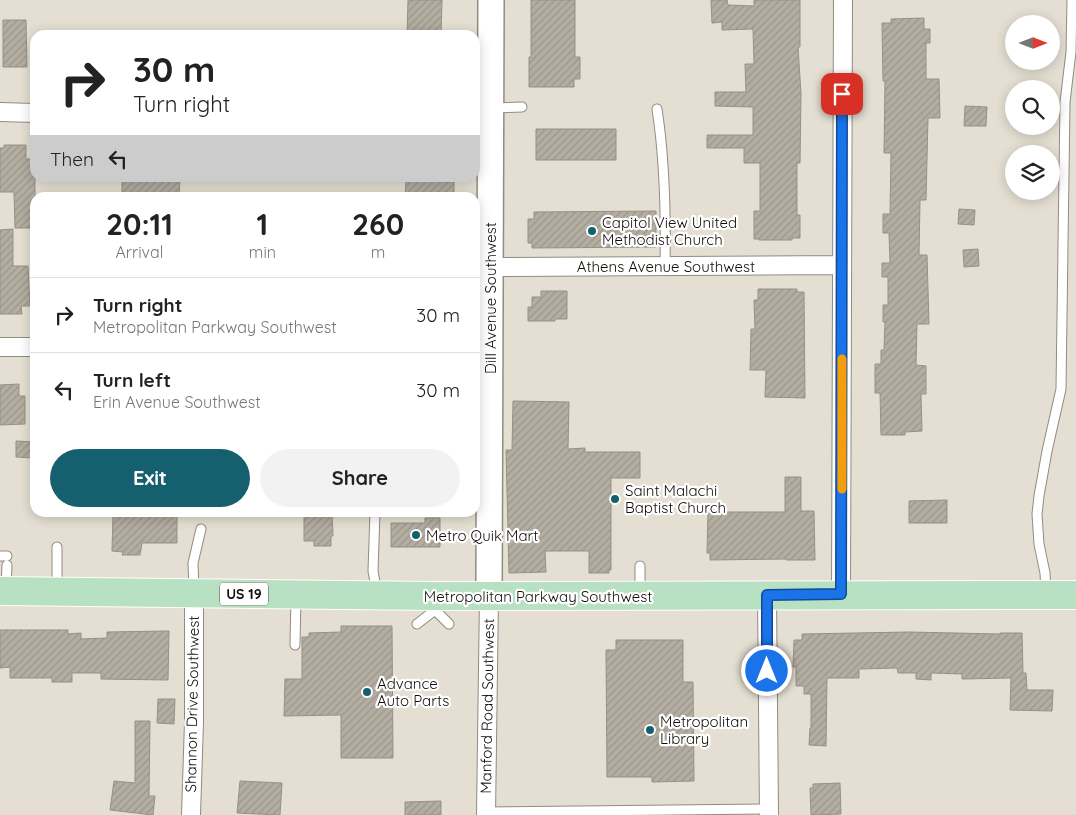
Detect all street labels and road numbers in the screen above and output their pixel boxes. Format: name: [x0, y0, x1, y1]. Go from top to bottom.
street label: Dill Avenue Southwest: [481, 222, 500, 374]
street label: Athens Avenue Southwest: [577, 257, 755, 276]
road number: US 19: [220, 582, 268, 606]
street label: Metropolitan Parkway Southwest: [424, 587, 652, 606]
street label: Shannon Drive Southwest: [181, 615, 203, 793]
street label: Manford Road Southwest: [476, 618, 498, 794]

